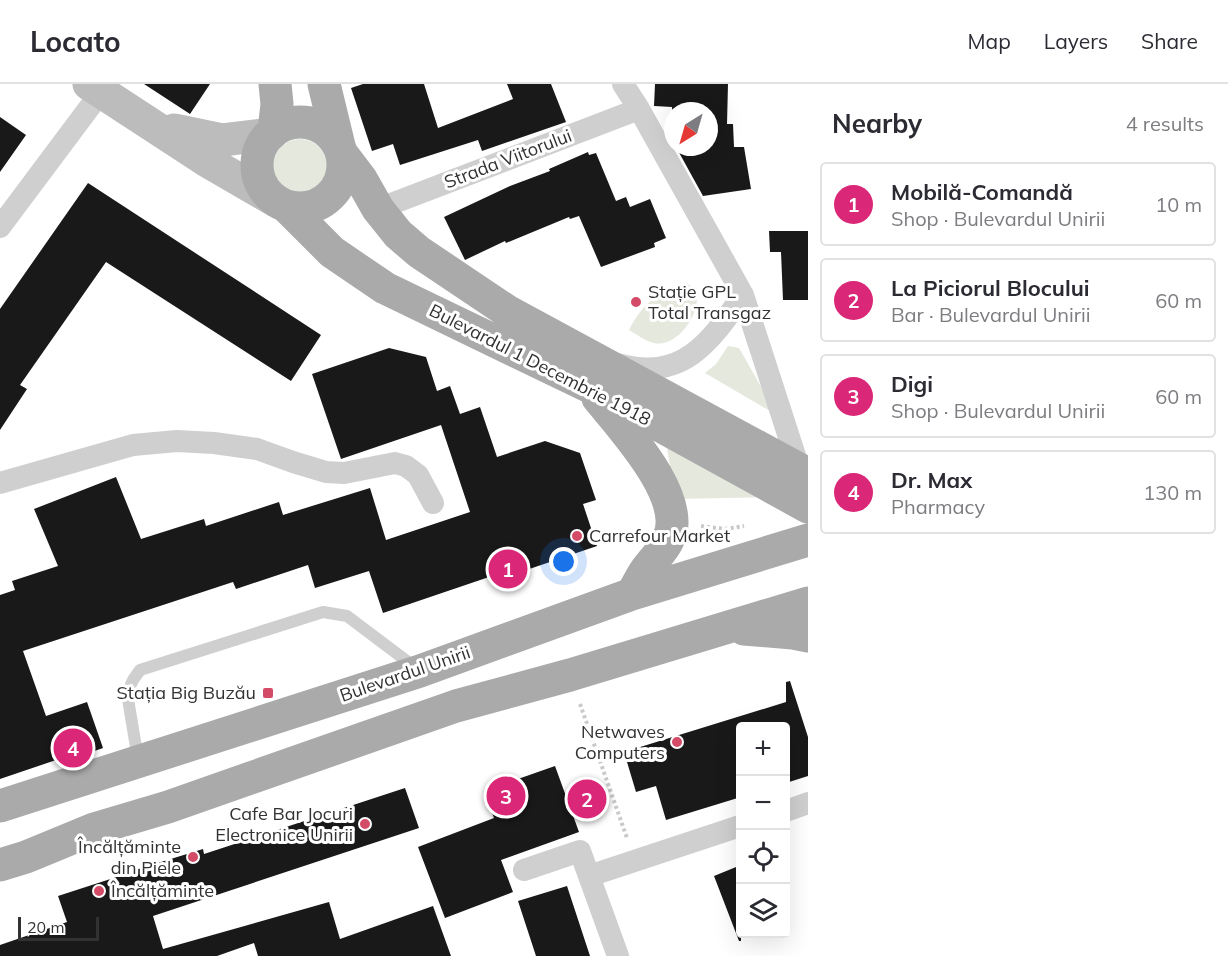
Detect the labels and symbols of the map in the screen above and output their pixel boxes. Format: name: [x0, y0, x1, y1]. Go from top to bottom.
north arrow: [664, 102, 718, 156]
street label: Strada Viitorului: [441, 124, 575, 193]
place label: Stație GPL Total Transgaz: [648, 280, 771, 324]
marker: Stație GPL Total Transgaz: [629, 295, 643, 309]
street label: Bulevardul 1 Decembrie 1918: [426, 299, 655, 431]
place label: Carrefour Market: [589, 524, 730, 547]
marker: Carrefour Market: [570, 529, 584, 543]
pin: 1: [488, 546, 528, 592]
your location: [549, 547, 578, 576]
street label: Bulevardul Unirii: [337, 640, 473, 707]
place label: Stația Big Buzău: [116, 681, 256, 704]
marker: Stația Big Buzău: [261, 686, 275, 700]
place label: Netwaves Computers: [575, 720, 665, 764]
pin: 4: [54, 726, 92, 770]
marker: Netwaves Computers: [670, 735, 684, 749]
pin: 3: [486, 774, 526, 818]
pin: 2: [568, 776, 606, 822]
place label: Cafe Bar Jocuri Electronice Unirii: [215, 802, 353, 846]
marker: Cafe Bar Jocuri Electronice Unirii: [358, 817, 372, 831]
place label: Încălțăminte din Piele: [77, 835, 181, 879]
marker: Încălțăminte din Piele: [186, 850, 200, 864]
place label: Încălțăminte: [110, 879, 214, 902]
marker: Încălțăminte: [92, 884, 106, 898]
scale bar: [18, 914, 99, 942]

